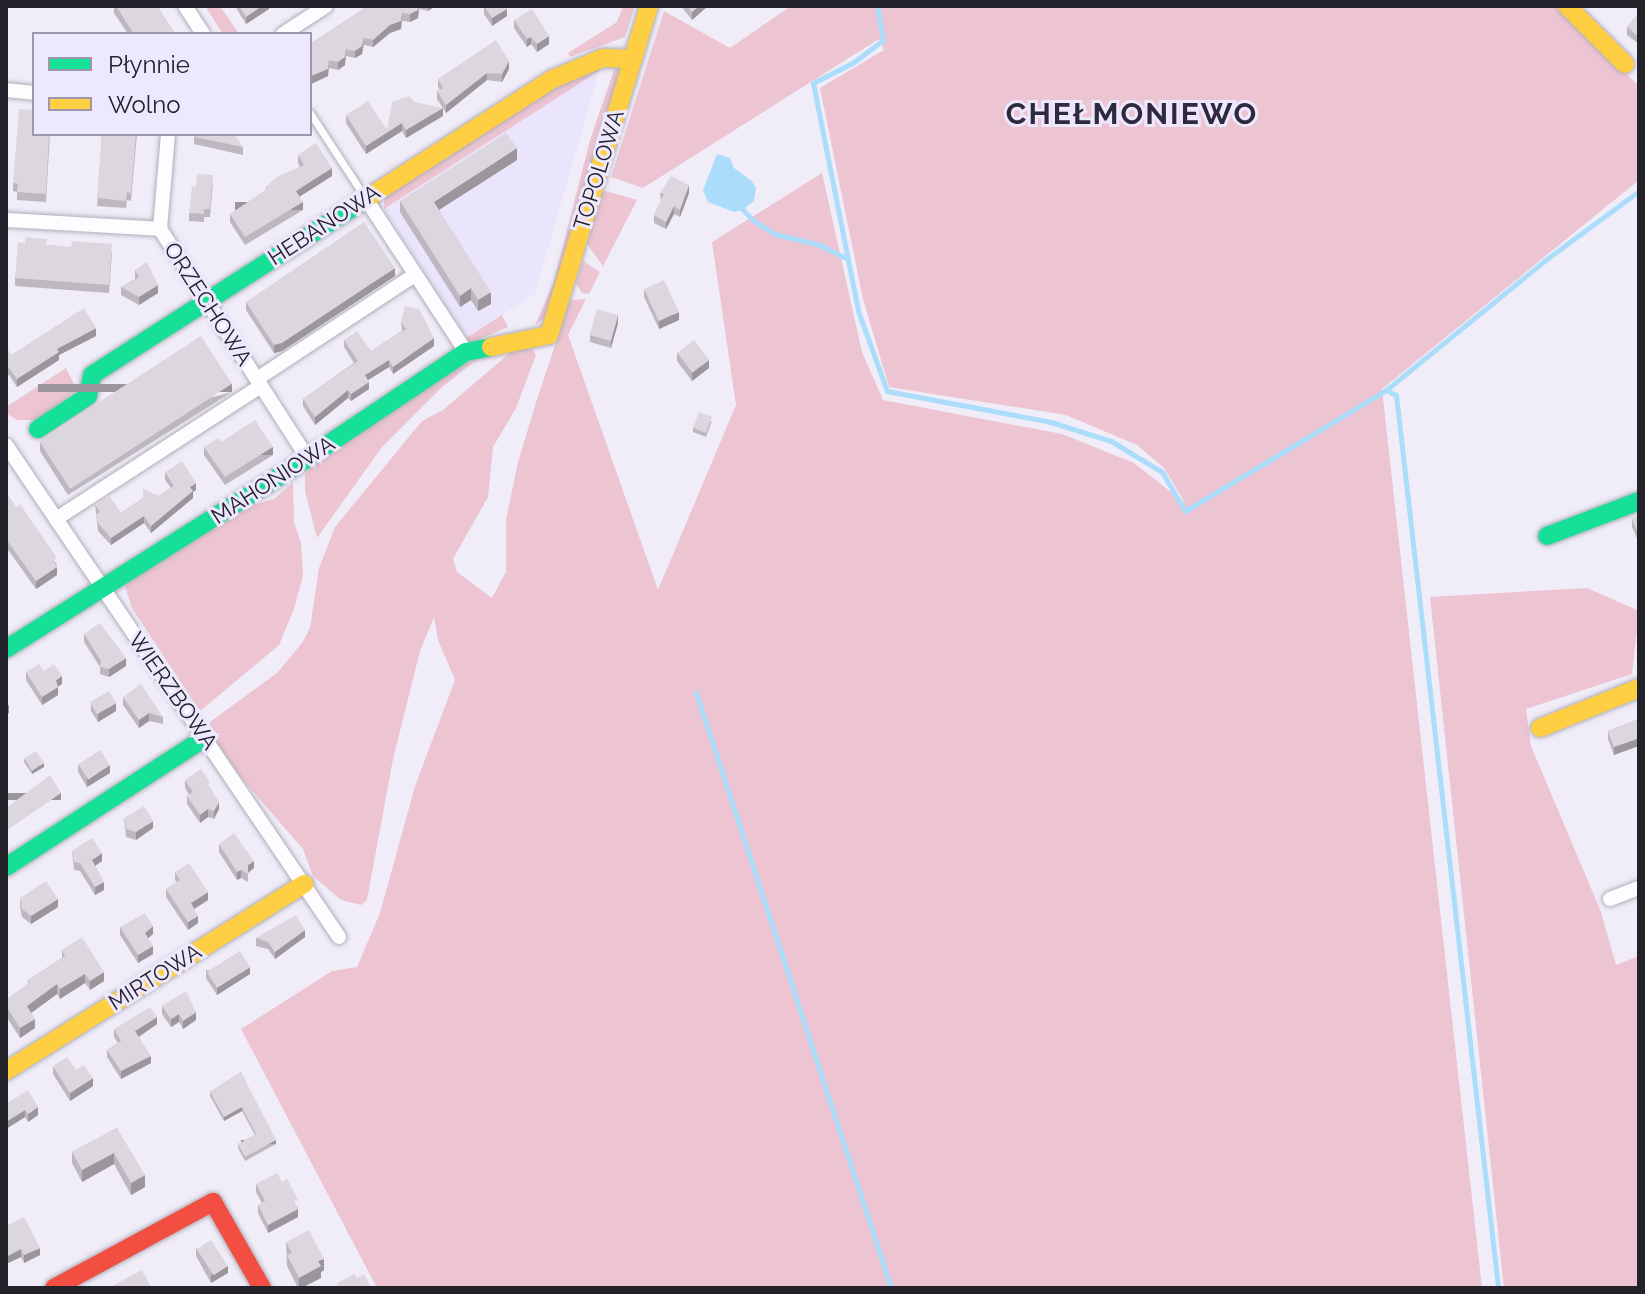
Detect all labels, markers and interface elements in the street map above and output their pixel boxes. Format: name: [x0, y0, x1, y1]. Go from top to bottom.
legend: [32, 32, 312, 136]
text: Płynnie: [108, 50, 190, 79]
text: Wolno: [108, 90, 181, 119]
district label: CHEŁMONIEWO: [1006, 96, 1258, 132]
street label: TOPOLOWA: [568, 107, 630, 233]
street label: HEBANOWA: [263, 179, 385, 271]
street label: ORZECHOWA: [158, 237, 258, 371]
street label: MAHONIOWA: [206, 430, 340, 530]
street label: WIERZBOWA: [123, 627, 223, 755]
street label: MIRTOWA: [104, 938, 206, 1016]

